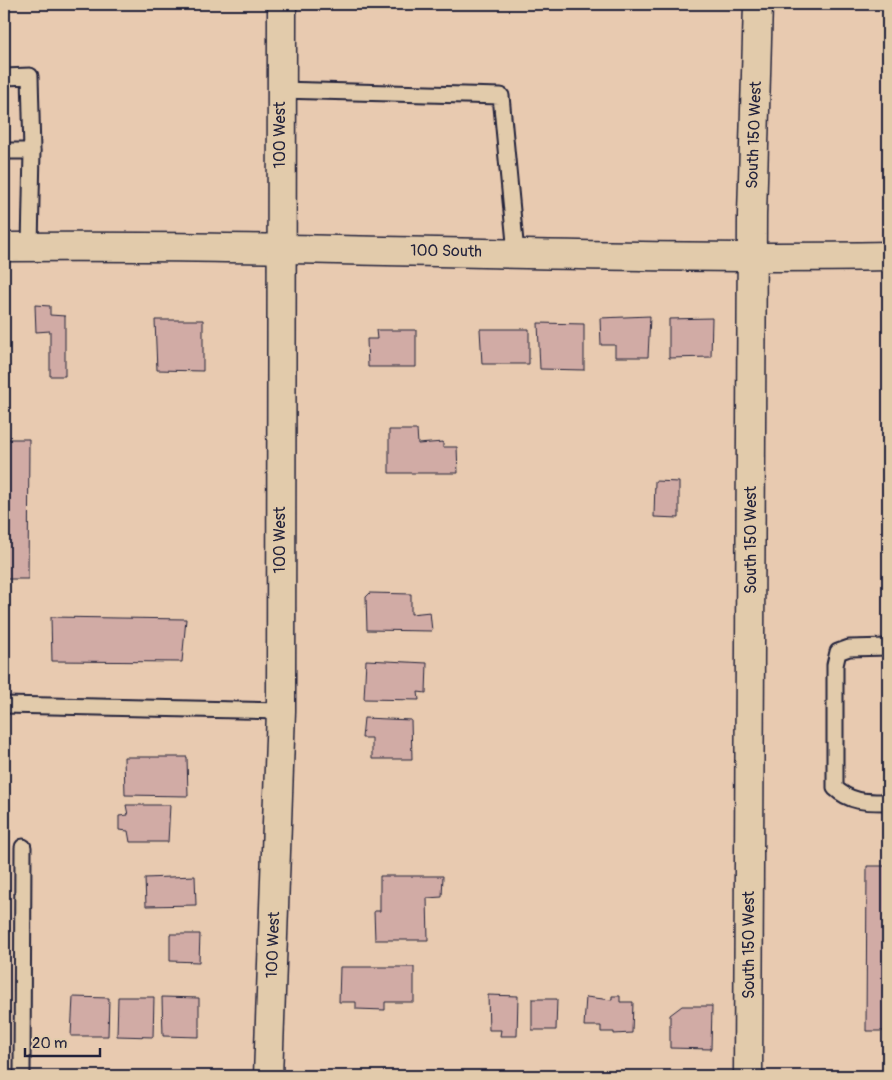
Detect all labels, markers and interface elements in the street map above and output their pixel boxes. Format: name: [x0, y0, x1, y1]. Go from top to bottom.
street label: South 150 West: [742, 80, 766, 189]
street label: 100 West: [270, 101, 290, 168]
street label: 100 South: [410, 240, 482, 262]
street label: South 150 West: [741, 486, 761, 594]
street label: 100 West: [270, 506, 290, 573]
street label: South 150 West: [739, 891, 759, 999]
street label: 100 West: [262, 911, 284, 979]
scale bar: [25, 1025, 100, 1057]
text: 20 m: [32, 1034, 67, 1053]

